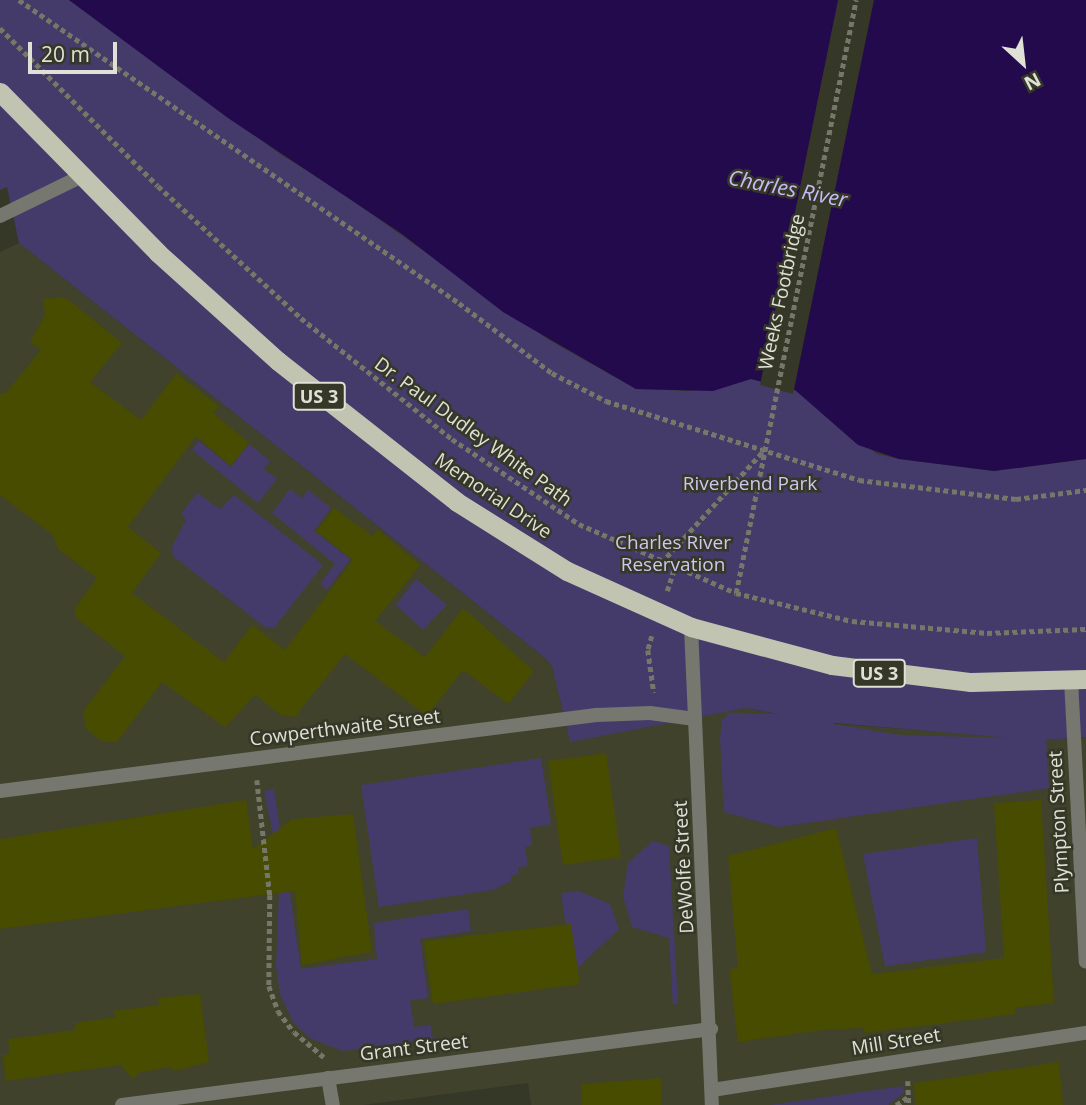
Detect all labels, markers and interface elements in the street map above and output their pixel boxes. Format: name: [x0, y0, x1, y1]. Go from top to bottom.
scale bar: [32, 28, 121, 72]
north arrow: [988, 28, 1058, 98]
text: 20 m: [41, 40, 90, 68]
text: N: [1020, 67, 1045, 97]
water label: Charles River: [726, 164, 850, 212]
street label: Weeks Footbridge: [754, 212, 810, 372]
street label: Dr. Paul Dudley White Path: [370, 353, 576, 511]
road number: US 3: [293, 382, 345, 410]
street label: Memorial Drive: [430, 448, 556, 544]
park label: Riverbend Park: [683, 473, 817, 495]
park label: Charles River Reservation: [615, 532, 731, 576]
road number: US 3: [853, 658, 905, 688]
street label: Cowperthwaite Street: [248, 705, 442, 751]
street label: Plympton Street: [1044, 750, 1074, 894]
street label: DeWolfe Street: [669, 800, 699, 934]
street label: Mill Street: [850, 1024, 942, 1060]
street label: Grant Street: [359, 1030, 469, 1066]

